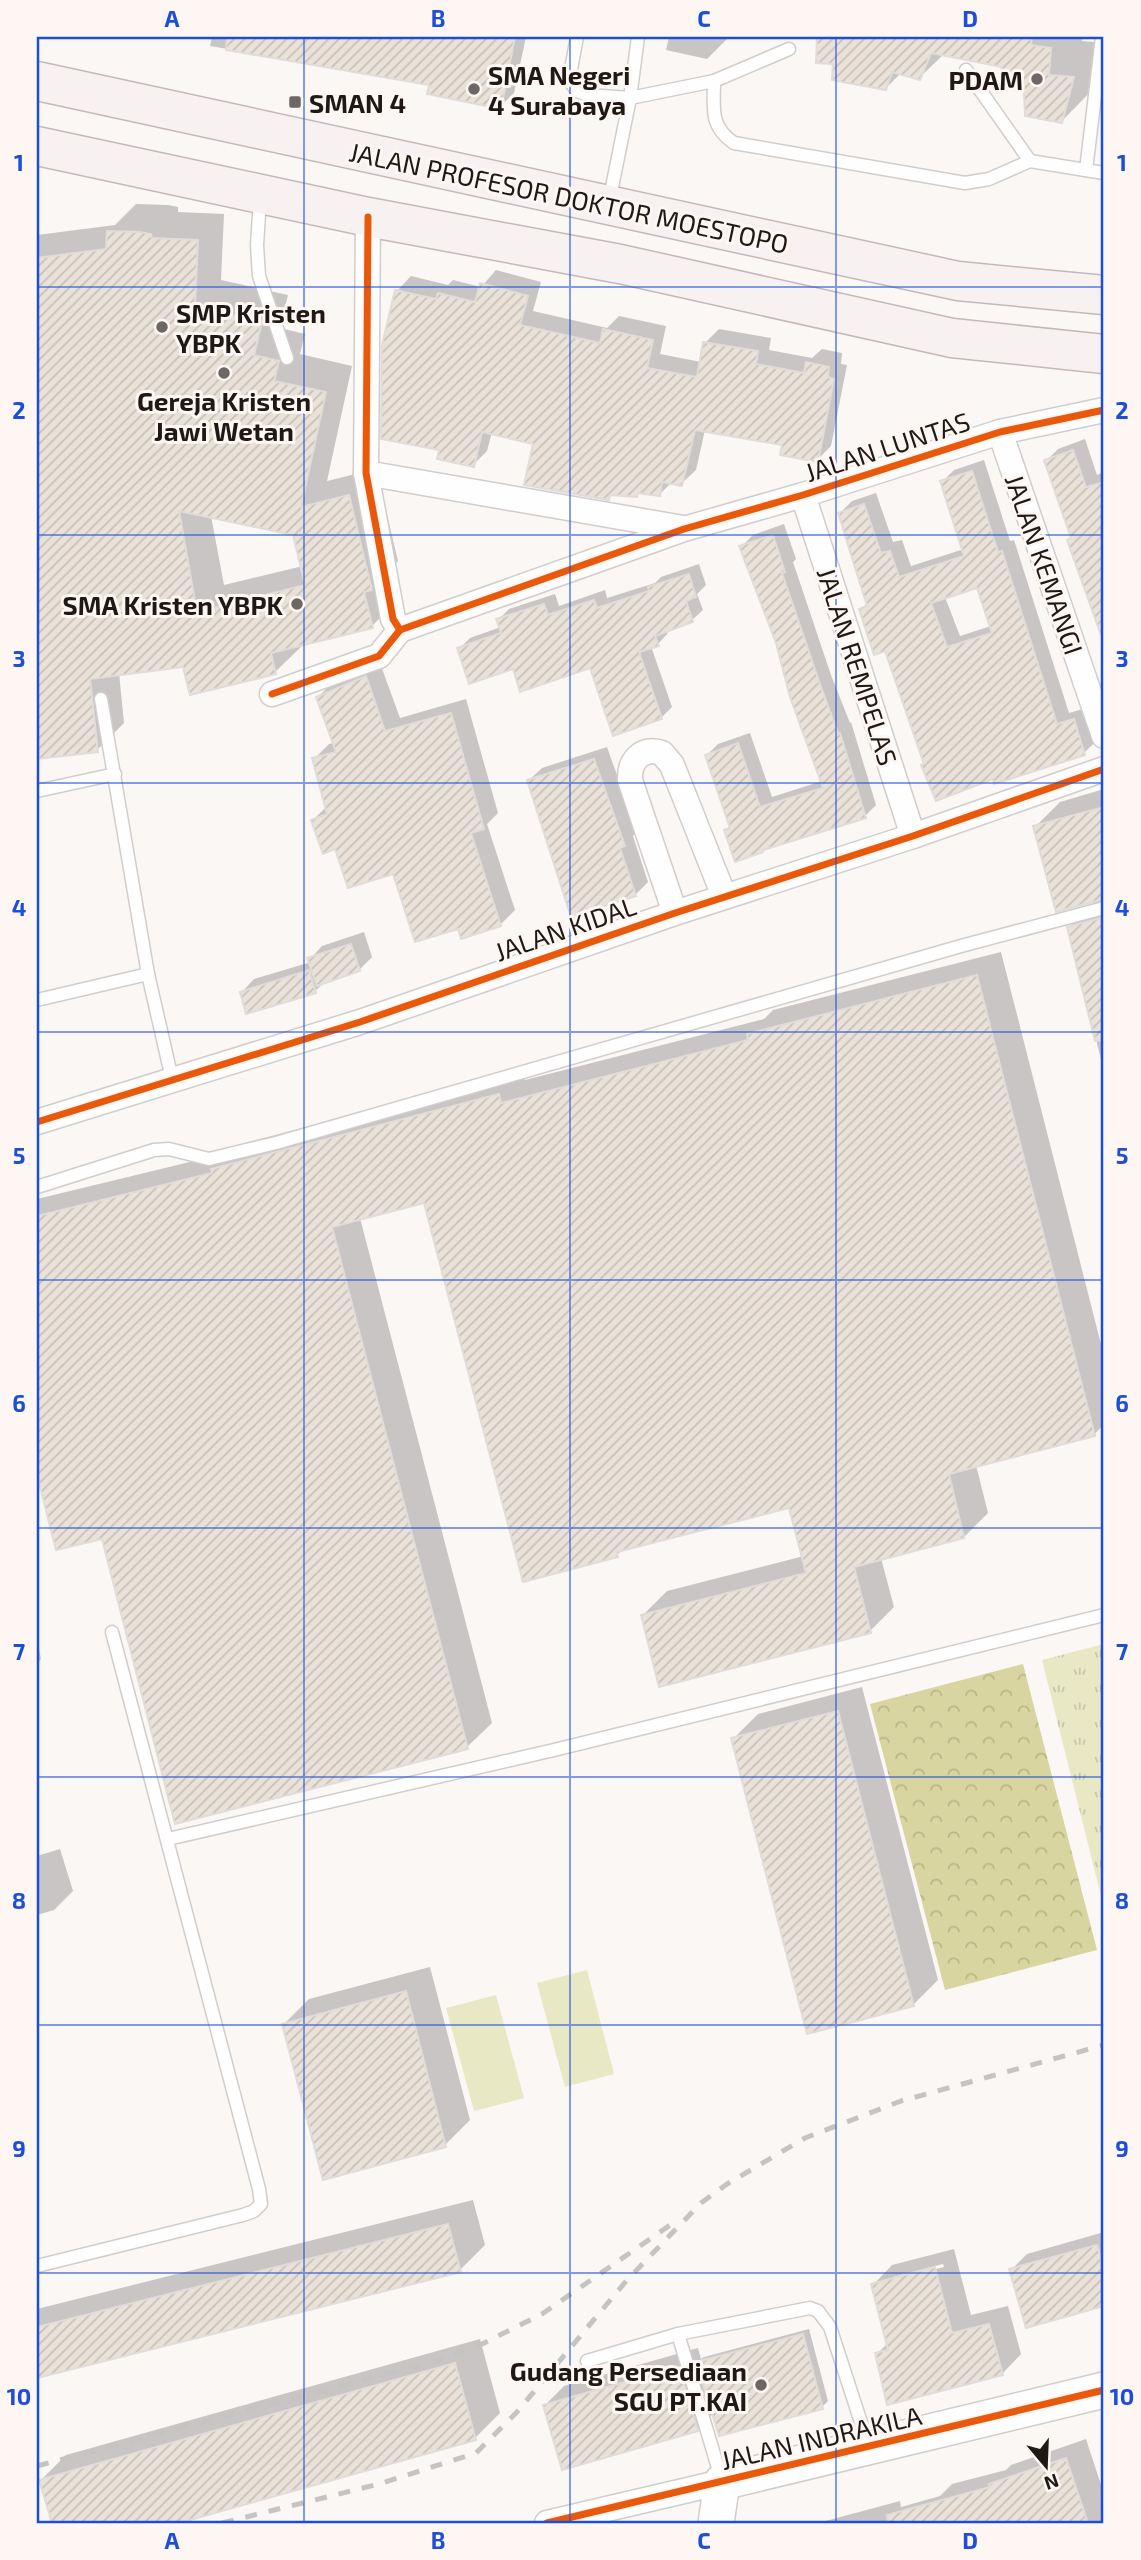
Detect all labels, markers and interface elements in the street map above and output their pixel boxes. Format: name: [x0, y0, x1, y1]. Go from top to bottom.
text: A: [164, 4, 180, 32]
text: B: [431, 4, 445, 32]
text: C: [697, 4, 711, 32]
text: D: [962, 4, 978, 32]
place label: SMA Negeri 4 Surabaya: [488, 59, 630, 121]
place label: PDAM: [949, 64, 1023, 95]
marker: PDAM: [1029, 71, 1045, 87]
marker: SMA Negeri 4 Surabaya: [466, 81, 482, 97]
place label: SMAN 4: [309, 87, 406, 118]
marker: SMAN 4: [287, 94, 303, 110]
street label: JALAN PROFESOR DOKTOR MOESTOPO: [347, 135, 791, 259]
text: 1: [14, 148, 24, 176]
text: 1: [1117, 148, 1127, 176]
place label: SMP Kristen YBPK: [176, 297, 326, 358]
marker: SMP Kristen YBPK: [154, 319, 170, 335]
marker: Gereja Kristen Jawi Wetan: [216, 365, 232, 381]
place label: Gereja Kristen Jawi Wetan: [137, 385, 311, 446]
text: 2: [12, 396, 26, 424]
text: 2: [1115, 396, 1129, 424]
street label: JALAN LUNTAS: [801, 405, 973, 487]
street label: JALAN KEMANGI: [1000, 470, 1090, 658]
street label: JALAN REMPELAS: [811, 563, 905, 769]
place label: SMA Kristen YBPK: [62, 589, 284, 620]
marker: SMA Kristen YBPK: [289, 596, 305, 612]
text: 3: [12, 644, 26, 672]
text: 3: [1115, 644, 1129, 672]
street label: JALAN KIDAL: [490, 889, 640, 967]
text: 4: [12, 893, 26, 921]
text: 4: [1115, 893, 1129, 921]
text: 5: [13, 1141, 25, 1169]
text: 5: [1116, 1141, 1128, 1169]
text: 6: [12, 1389, 26, 1417]
text: 6: [1115, 1389, 1129, 1417]
text: 7: [13, 1637, 25, 1665]
text: 7: [1116, 1637, 1128, 1665]
text: 8: [12, 1886, 26, 1914]
text: 8: [1115, 1886, 1129, 1914]
text: 9: [12, 2134, 26, 2162]
text: 9: [1115, 2134, 1129, 2162]
place label: Gudang Persediaan SGU PT.KAI: [510, 2355, 747, 2416]
marker: Gudang Persediaan SGU PT.KAI: [753, 2377, 769, 2393]
text: 10: [7, 2382, 31, 2410]
text: 10: [1110, 2382, 1134, 2410]
street label: JALAN INDRAKILA: [718, 2399, 924, 2475]
north arrow: [1012, 2430, 1082, 2500]
text: N: [1041, 2469, 1062, 2496]
text: A: [164, 2526, 180, 2554]
text: B: [431, 2526, 445, 2554]
text: C: [697, 2526, 711, 2554]
text: D: [962, 2526, 978, 2554]

